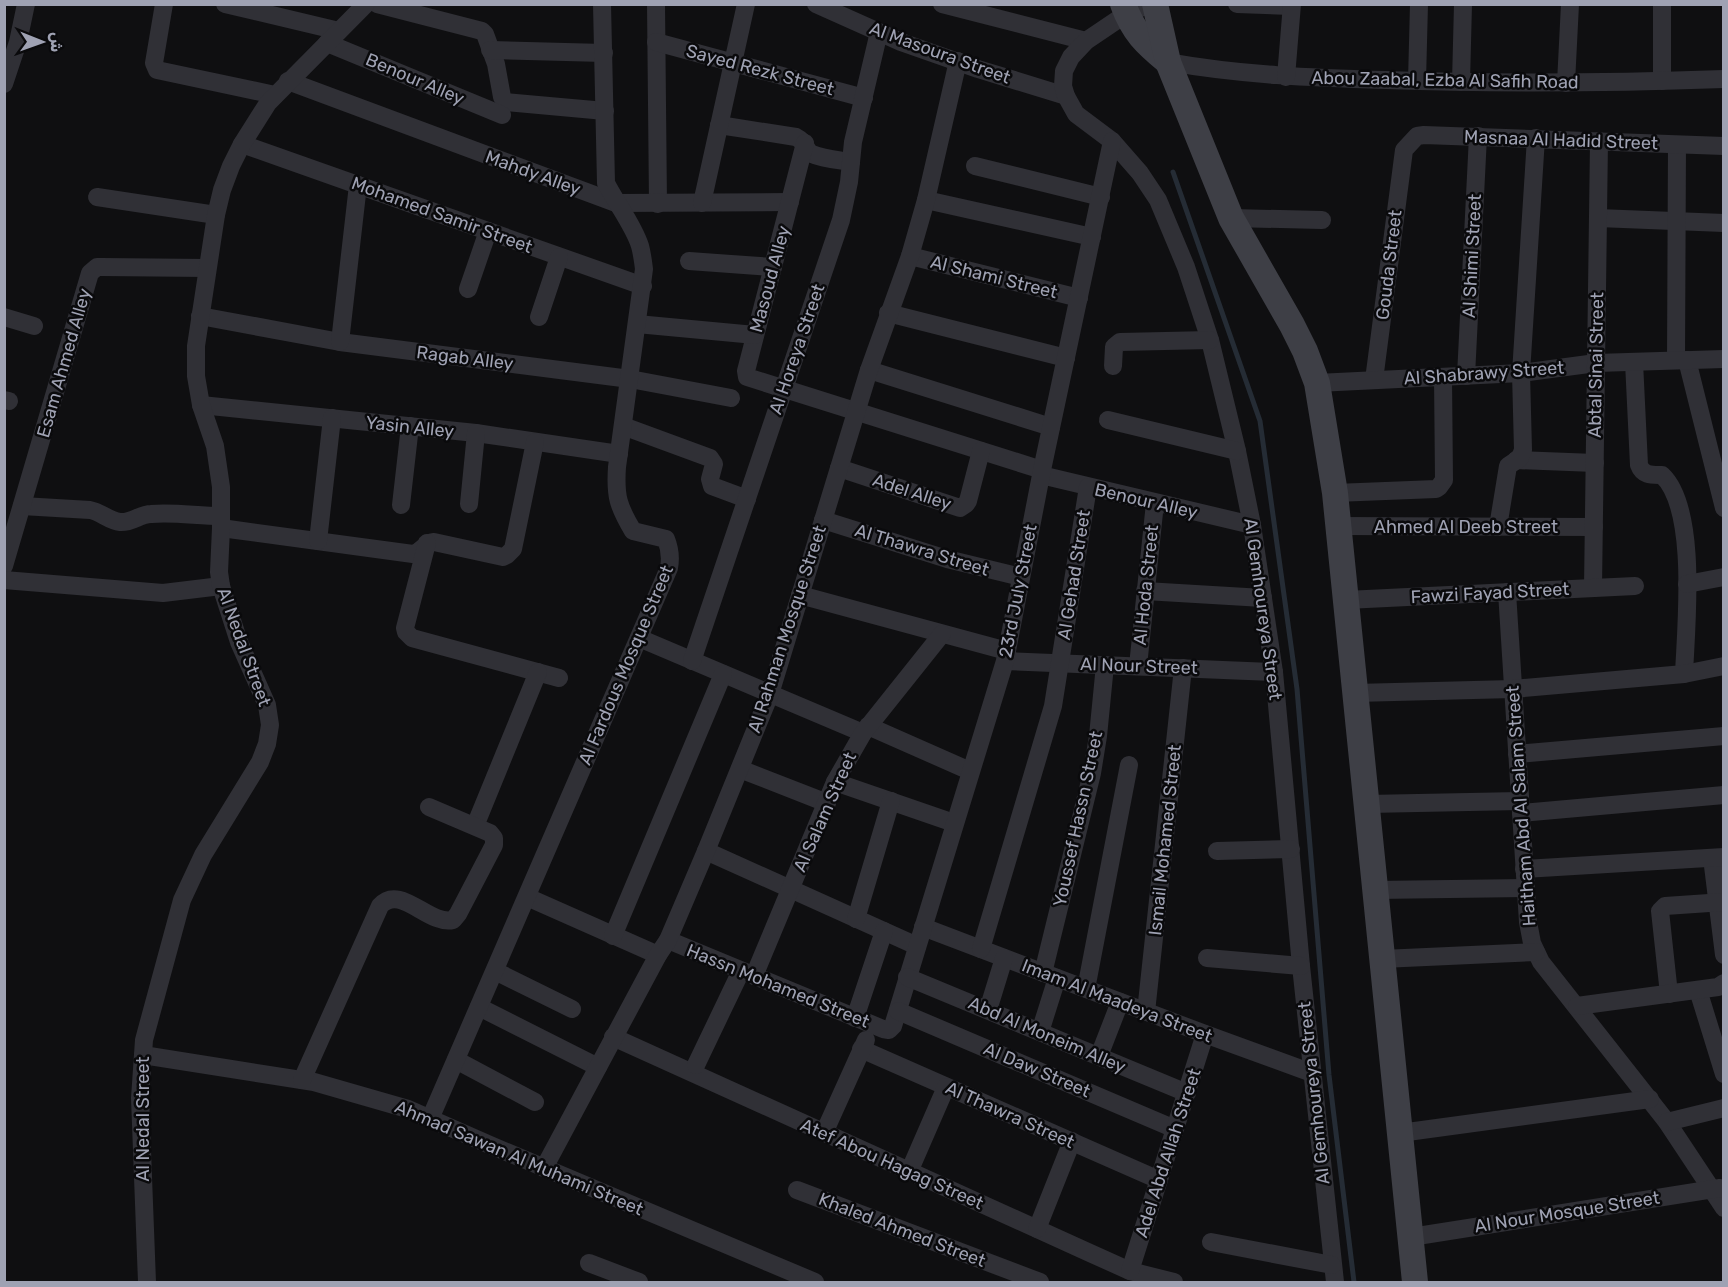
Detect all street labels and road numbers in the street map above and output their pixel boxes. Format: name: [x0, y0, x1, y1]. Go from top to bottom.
street label: Al Masoura Street: [866, 17, 1014, 89]
street label: Sayed Rezk Street: [684, 40, 836, 100]
street label: Benour Alley: [362, 48, 468, 110]
street label: Abou Zaabal, Ezba Al Safih Road: [1311, 67, 1579, 93]
street label: Masnaa Al Hadid Street: [1464, 126, 1658, 154]
street label: Mahdy Alley: [482, 146, 584, 200]
street label: Mohamed Samir Street: [348, 172, 536, 258]
street label: Al Shimi Street: [1458, 193, 1486, 319]
street label: Gouda Street: [1371, 209, 1407, 321]
street label: Masoud Alley: [745, 223, 795, 335]
street label: Al Shami Street: [928, 251, 1060, 303]
street label: Al Horeya Street: [764, 281, 830, 417]
street label: Esam Ahmed Alley: [32, 286, 96, 440]
street label: Abtal Sinai Street: [1584, 292, 1608, 438]
street label: Ragab Alley: [415, 341, 515, 375]
street label: Al Shabrawy Street: [1403, 356, 1565, 390]
street label: Yasin Alley: [365, 411, 455, 443]
street label: Adel Alley: [870, 469, 954, 515]
street label: Benour Alley: [1092, 478, 1200, 524]
street label: Al Gehad Street: [1053, 508, 1095, 642]
street label: Ahmed Al Deeb Street: [1374, 516, 1558, 538]
street label: Al Gemhoureya Street: [1239, 517, 1287, 701]
street label: Al Thawra Street: [852, 519, 992, 581]
street label: 23rd July Street: [994, 522, 1042, 660]
street label: Al Rahman Mosque Street: [743, 523, 831, 735]
street label: Al Hoda Street: [1129, 524, 1163, 646]
street label: Al Fardous Mosque Street: [574, 562, 678, 768]
street label: Fawzi Fayad Street: [1410, 578, 1570, 608]
street label: Al Nedal Street: [212, 585, 276, 709]
street label: Al Nour Street: [1080, 653, 1198, 679]
street label: Haitham Abd Al Salam Street: [1502, 685, 1540, 927]
street label: Youssef Hassn Street: [1049, 729, 1107, 909]
street label: Ismail Mohamed Street: [1144, 743, 1186, 937]
street label: Al Salam Street: [789, 749, 861, 875]
street label: Hassn Mohamed Street: [683, 939, 873, 1033]
street label: Imam Al Maadeya Street: [1019, 954, 1215, 1048]
street label: Abd Al Moneim Alley: [965, 992, 1129, 1078]
street label: Al Gemhoureya Street: [1293, 1001, 1335, 1185]
street label: Al Daw Street: [980, 1038, 1094, 1102]
street label: Al Nedal Street: [132, 1057, 154, 1181]
street label: Adel Abd Allah Street: [1130, 1066, 1206, 1240]
street label: Al Thawra Street: [942, 1077, 1078, 1153]
street label: Ahmad Sawan Al Muhami Street: [391, 1096, 647, 1220]
street label: Atef Abou Hagag Street: [797, 1114, 987, 1214]
street label: Al Nour Mosque Street: [1473, 1186, 1661, 1238]
street label: Khaled Ahmed Street: [815, 1188, 989, 1272]

